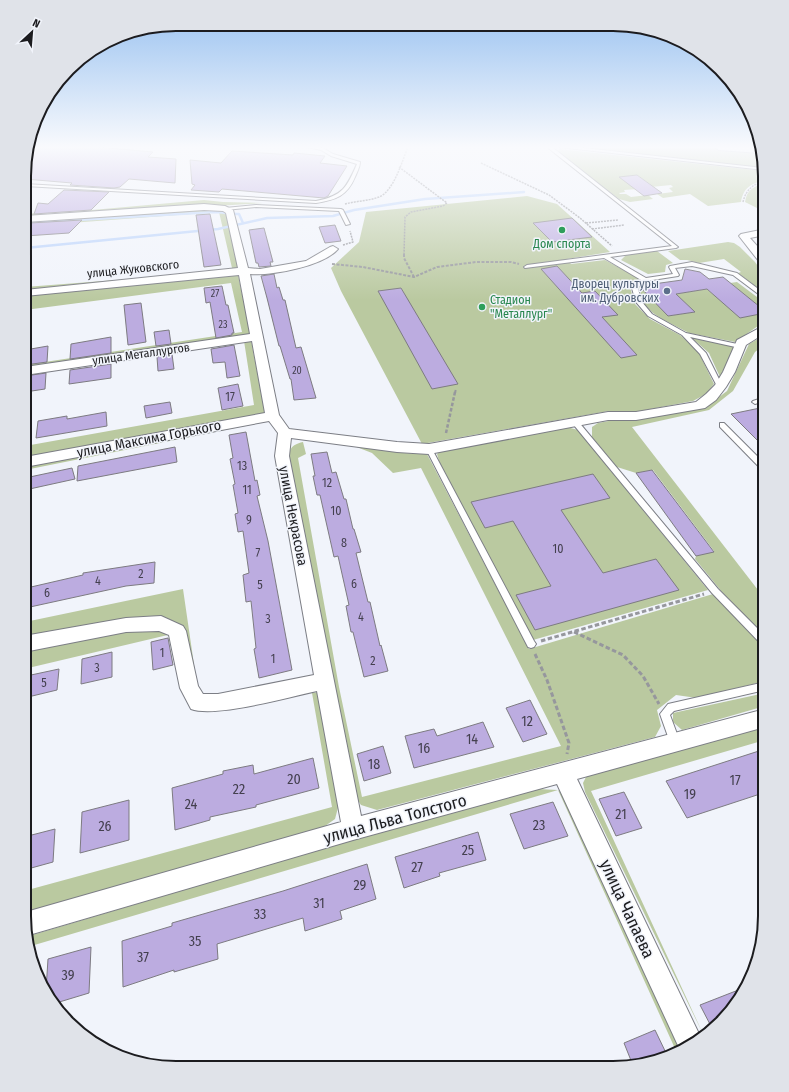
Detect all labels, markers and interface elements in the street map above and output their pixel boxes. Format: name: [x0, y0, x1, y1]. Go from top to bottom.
north arrow: [12, 12, 52, 52]
text: N: [30, 16, 42, 31]
marker: Дом спорта: [557, 225, 567, 235]
place label: Дом спорта: [532, 237, 591, 251]
street label: улица Жуковского: [86, 257, 180, 281]
place label: Дворец культуры им. Дубровских: [571, 277, 660, 305]
marker: Дворец культуры им. Дубровских: [662, 286, 672, 296]
house number: 27: [211, 288, 219, 300]
place label: Стадион "Металлург": [490, 293, 552, 321]
marker: Стадион "Металлург": [477, 302, 487, 312]
house number: 23: [219, 319, 228, 331]
street label: улица Металлургов: [91, 340, 191, 368]
house number: 20: [292, 365, 302, 377]
house number: 17: [225, 390, 235, 404]
street label: улица Максима Горького: [76, 417, 222, 461]
house number: 13: [237, 459, 247, 473]
street label: улица Некрасова: [275, 465, 311, 568]
house number: 12: [322, 476, 332, 490]
house number: 11: [242, 483, 252, 497]
house number: 10: [331, 504, 341, 518]
house number: 9: [246, 513, 252, 527]
house number: 8: [341, 536, 347, 550]
house number: 10: [553, 542, 563, 556]
house number: 7: [256, 546, 261, 560]
house number: 2: [138, 567, 144, 581]
house number: 4: [95, 574, 101, 588]
house number: 6: [351, 577, 357, 591]
house number: 5: [257, 578, 263, 592]
house number: 6: [44, 586, 50, 600]
house number: 4: [358, 610, 364, 624]
house number: 3: [265, 612, 271, 626]
house number: 1: [160, 646, 164, 660]
house number: 1: [271, 652, 275, 666]
house number: 2: [370, 654, 376, 668]
house number: 3: [94, 661, 100, 675]
house number: 5: [41, 676, 47, 690]
house number: 12: [521, 713, 533, 730]
house number: 14: [466, 731, 478, 748]
house number: 16: [418, 740, 430, 757]
house number: 18: [368, 756, 380, 773]
house number: 20: [287, 771, 301, 788]
house number: 17: [729, 772, 741, 789]
house number: 22: [233, 781, 245, 798]
house number: 19: [684, 786, 696, 803]
street label: улица Льва Толстого: [321, 790, 469, 848]
house number: 24: [185, 796, 198, 813]
house number: 21: [615, 806, 627, 823]
house number: 23: [533, 817, 545, 834]
house number: 26: [98, 818, 112, 835]
house number: 25: [462, 842, 474, 859]
street label: улица Чапаева: [595, 856, 659, 962]
house number: 27: [411, 859, 423, 876]
house number: 29: [354, 877, 367, 894]
house number: 31: [313, 895, 325, 912]
house number: 33: [254, 906, 266, 923]
house number: 35: [189, 933, 201, 950]
house number: 37: [137, 949, 149, 966]
house number: 39: [62, 967, 75, 984]

